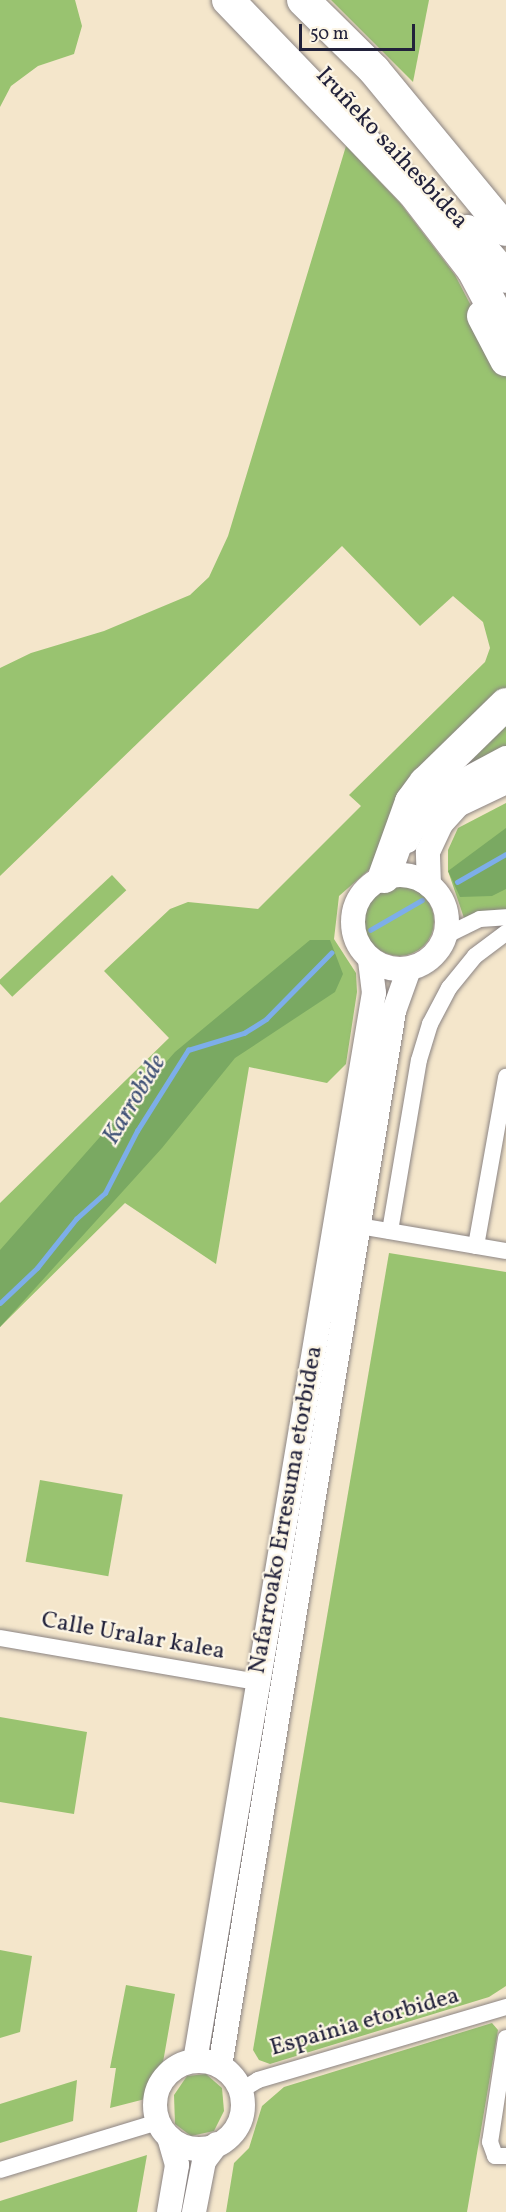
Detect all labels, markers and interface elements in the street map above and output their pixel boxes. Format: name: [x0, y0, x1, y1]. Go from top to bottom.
scale bar: [302, 12, 418, 50]
text: 50 m: [310, 22, 349, 47]
street label: Iruñeko saihesbidea: [309, 62, 473, 236]
water label: Karrobide: [96, 1050, 174, 1150]
street label: Nafarroako Erresuma etorbidea: [244, 1344, 330, 1676]
street label: Calle Uralar kalea: [39, 1607, 227, 1667]
street label: Espainia etorbidea: [267, 1982, 463, 2064]

